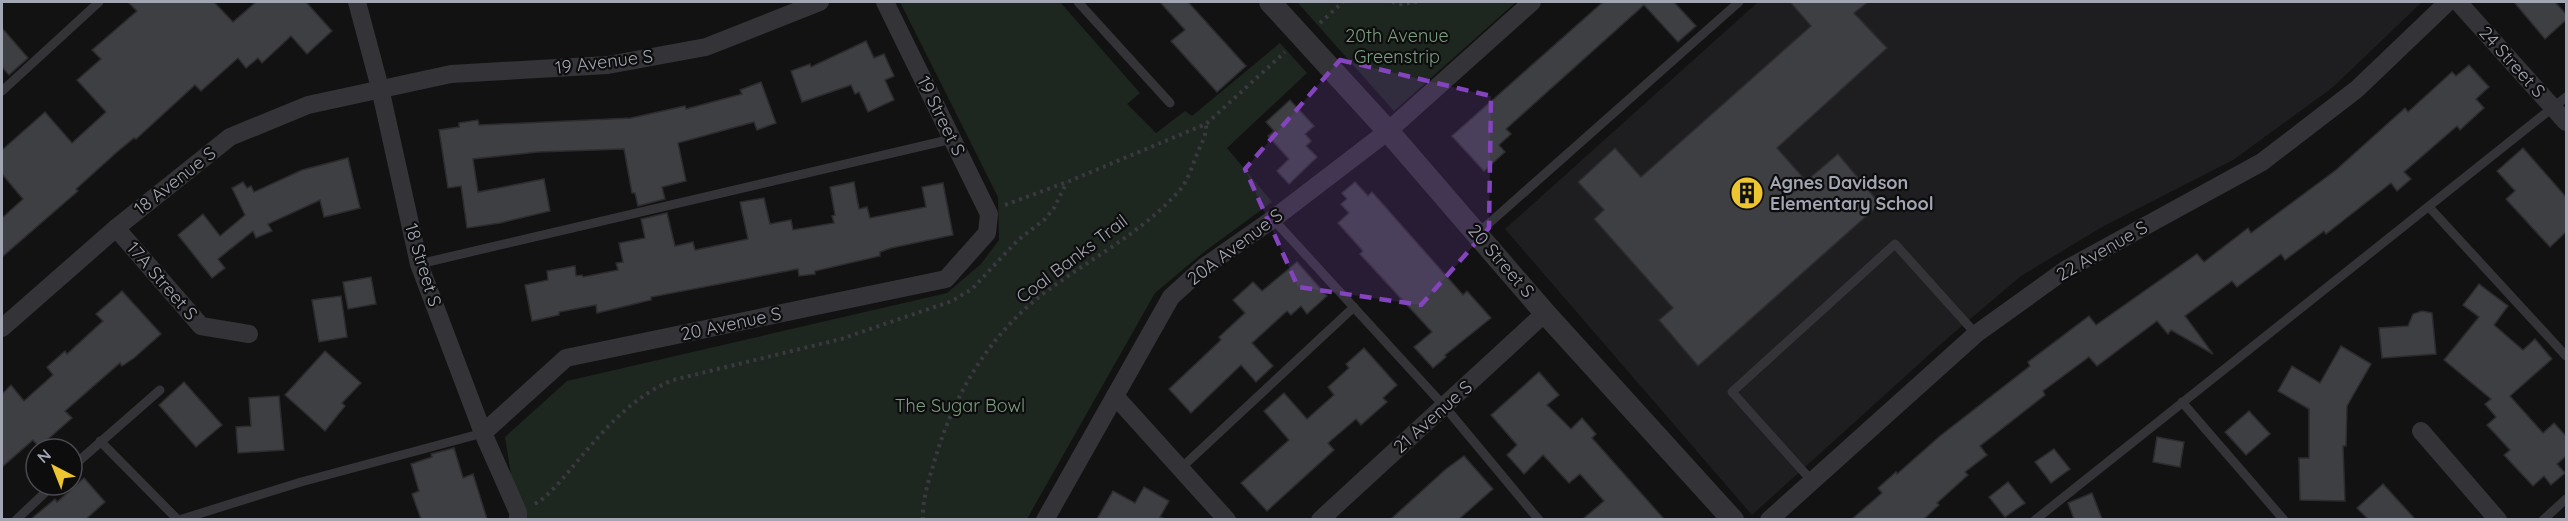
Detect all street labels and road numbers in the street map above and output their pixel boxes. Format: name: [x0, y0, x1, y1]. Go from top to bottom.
street label: 24 Street S: [2474, 21, 2550, 102]
street label: 19 Avenue S: [554, 44, 654, 79]
street label: 19 Street S: [912, 72, 971, 159]
street label: 18 Avenue S: [129, 141, 220, 220]
street label: 20A Avenue S: [1182, 203, 1287, 290]
street label: Coal Banks Trail: [1011, 209, 1132, 308]
street label: 22 Avenue S: [2052, 215, 2151, 286]
street label: 20 Street S: [1463, 219, 1540, 302]
street label: 18 Street S: [400, 221, 447, 309]
street label: 17A Street S: [122, 237, 203, 325]
street label: 20 Avenue S: [679, 302, 783, 345]
street label: 21 Avenue S: [1389, 375, 1477, 458]

